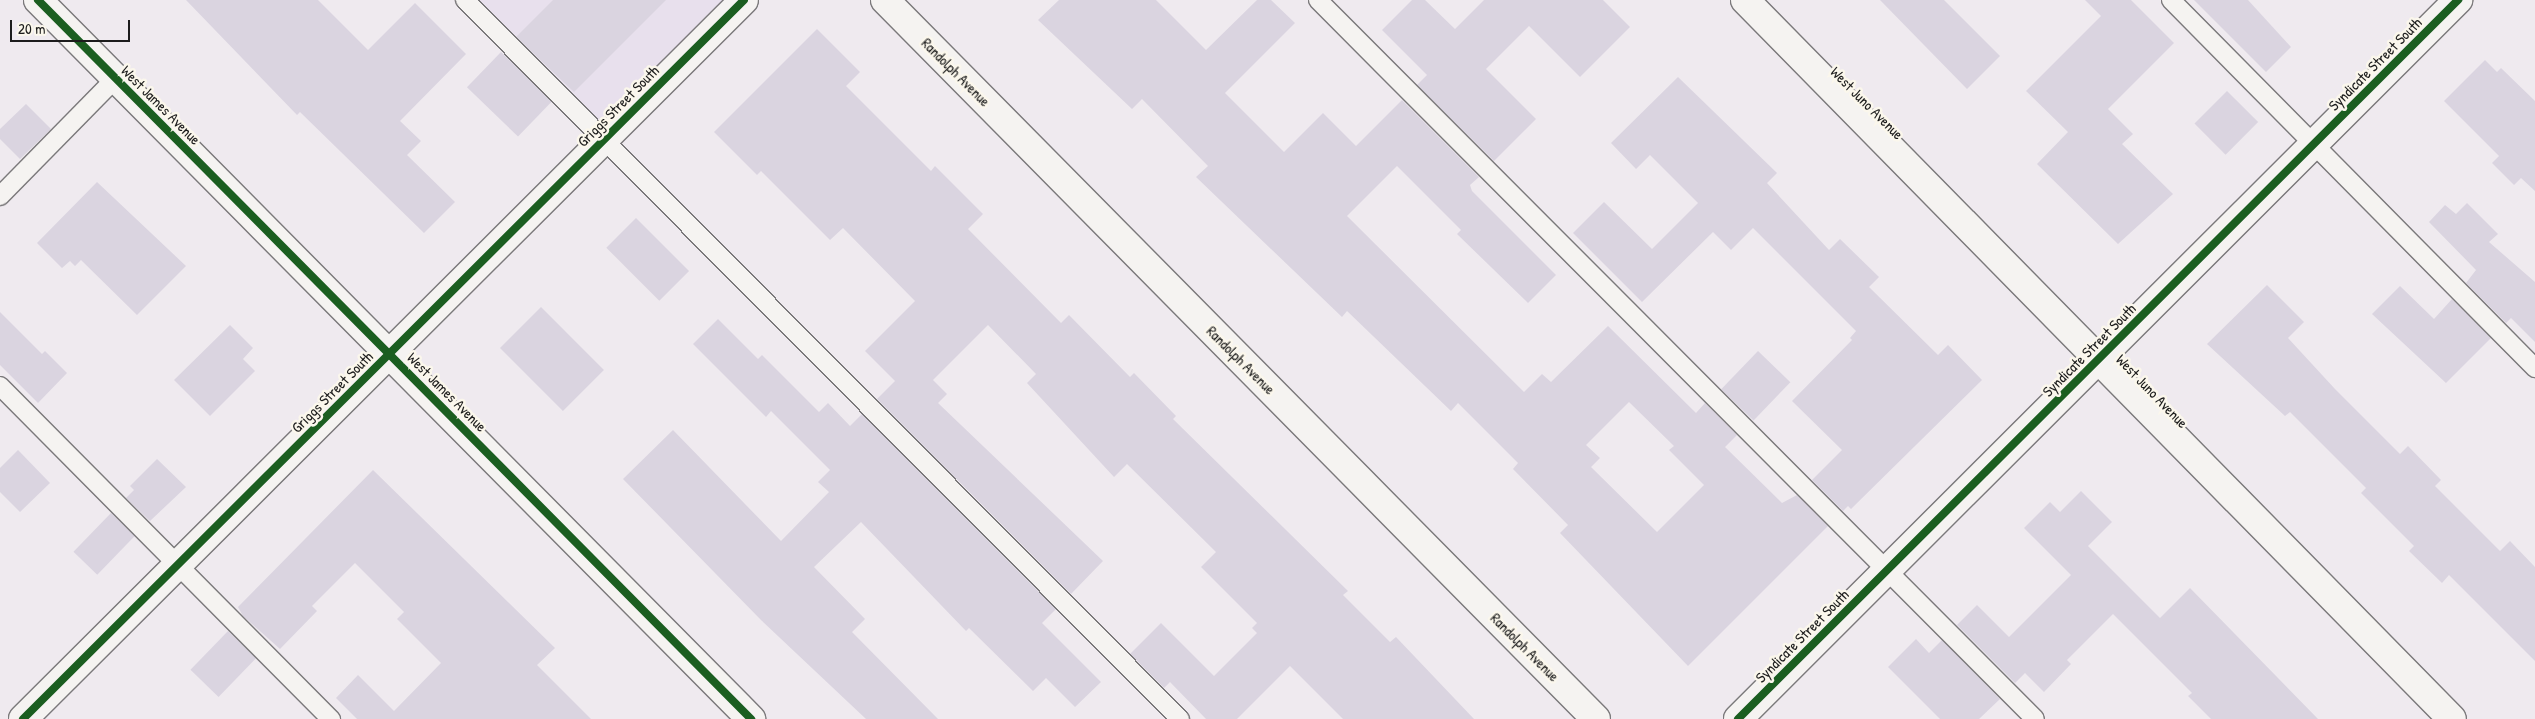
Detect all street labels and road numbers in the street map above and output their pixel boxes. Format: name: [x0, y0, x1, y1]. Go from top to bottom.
street label: Syndicate Street South: [2325, 14, 2425, 114]
street label: Randolph Avenue: [918, 34, 994, 110]
street label: West James Avenue: [118, 62, 204, 148]
street label: Griggs Street South: [574, 62, 662, 150]
street label: West Juno Avenue: [1827, 63, 1907, 143]
street label: Syndicate Street South: [2039, 300, 2139, 400]
street label: Randolph Avenue: [1203, 322, 1279, 398]
street label: Griggs Street South: [288, 348, 376, 436]
street label: West James Avenue: [404, 349, 490, 435]
street label: West Juno Avenue: [2112, 350, 2192, 432]
street label: Syndicate Street South: [1752, 586, 1852, 686]
street label: Randolph Avenue: [1487, 609, 1563, 685]

